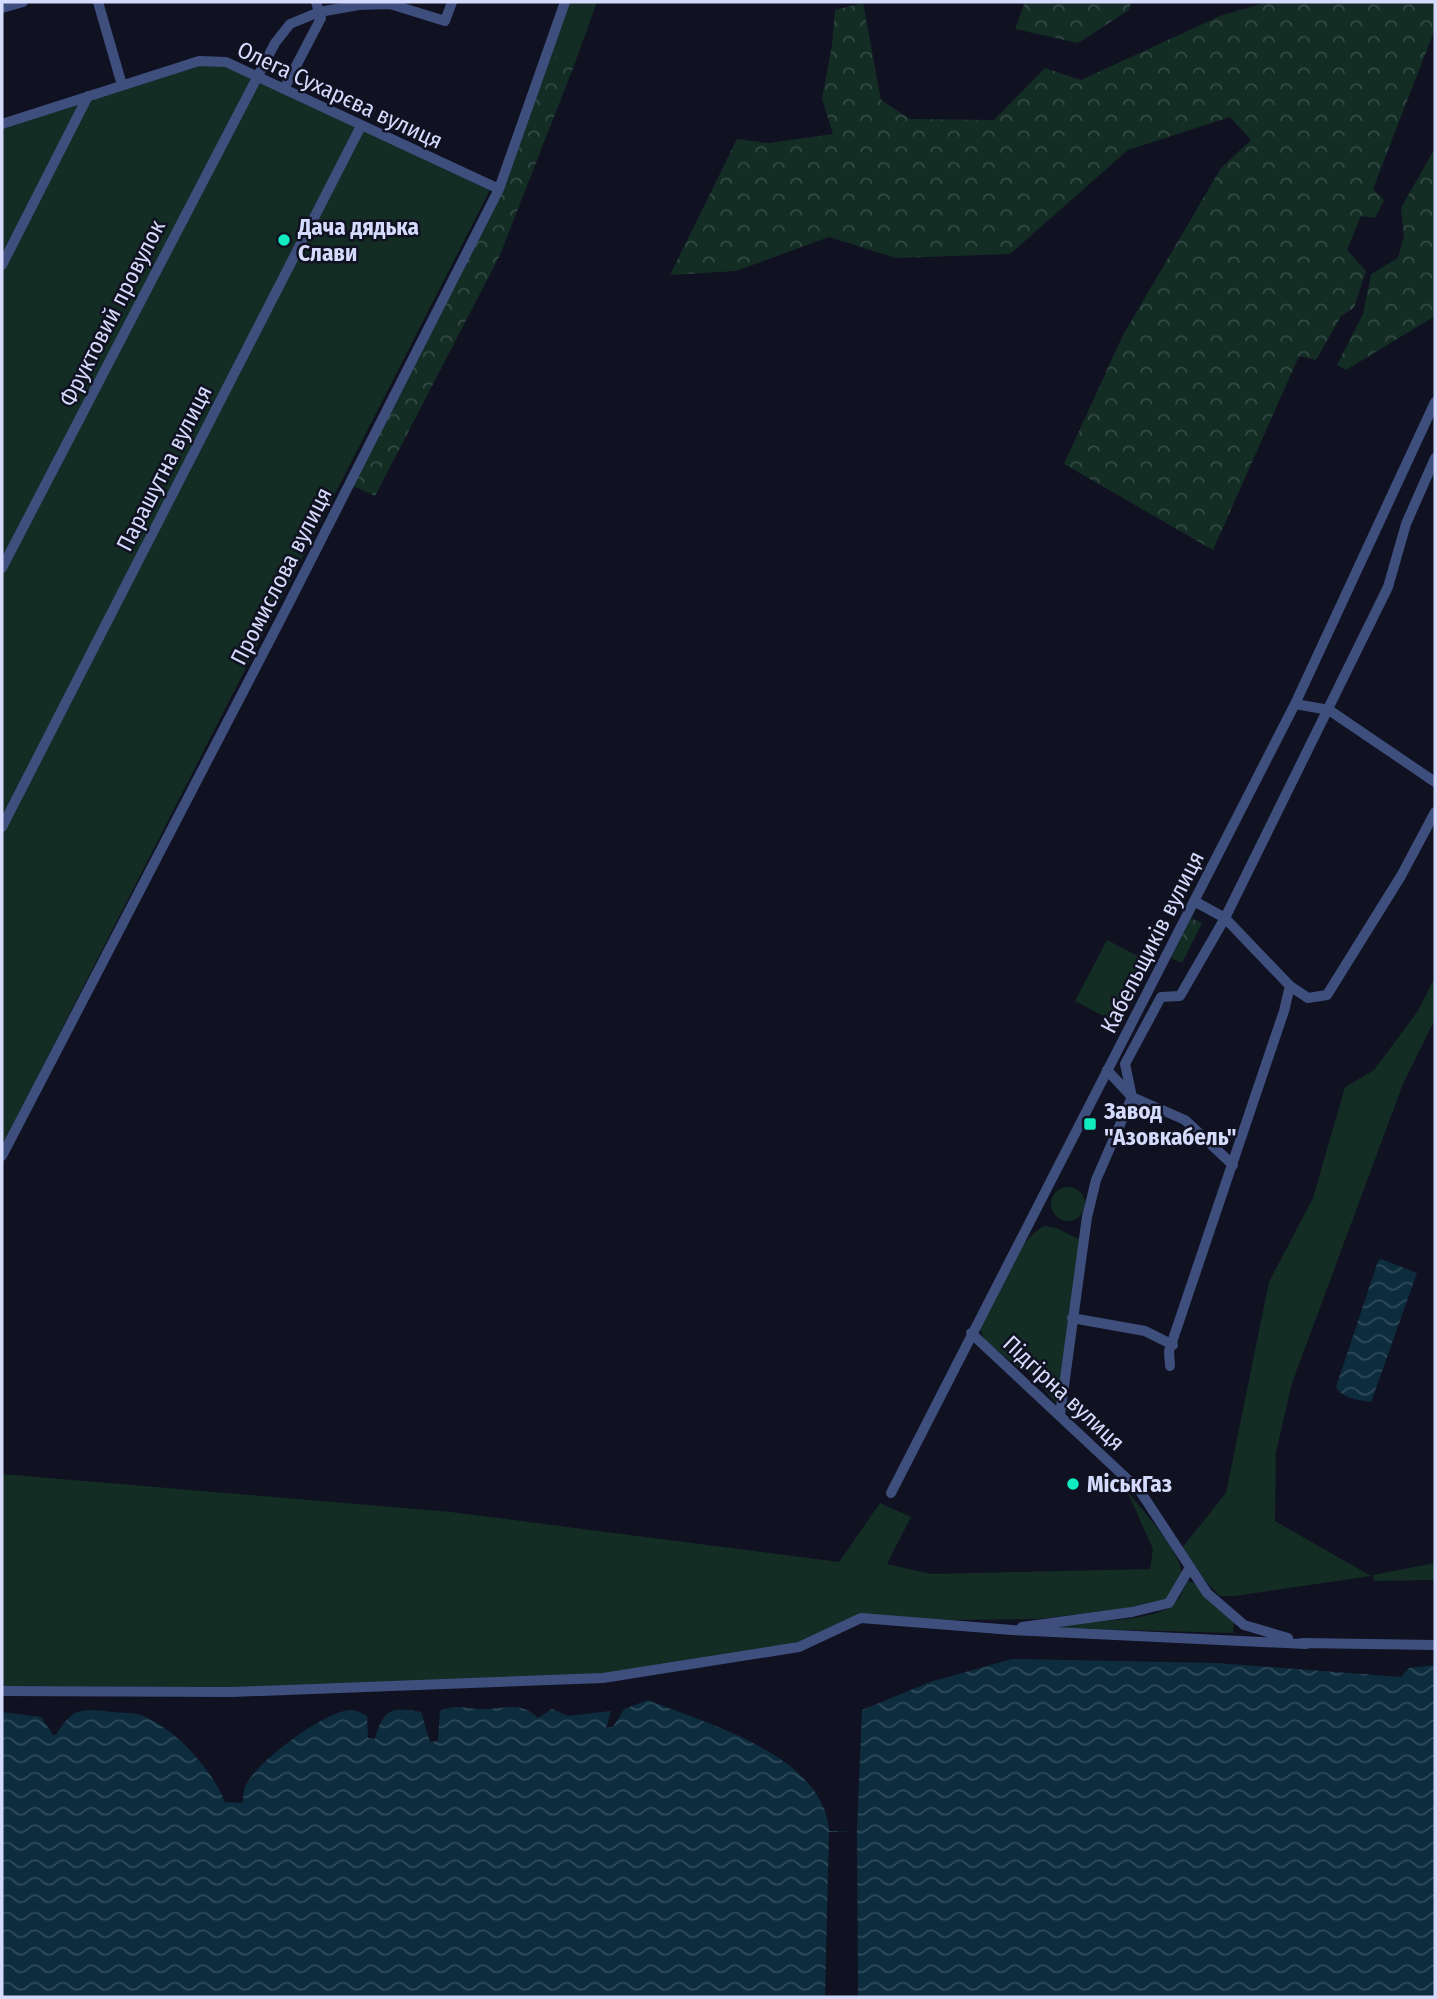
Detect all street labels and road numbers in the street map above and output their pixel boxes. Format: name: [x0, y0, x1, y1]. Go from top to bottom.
street label: Олега Сухарєва вулиця: [233, 35, 447, 155]
street label: Фруктовий провулок: [53, 215, 171, 411]
street label: Парашутна вулиця: [110, 380, 218, 556]
street label: Промислова вулиця: [224, 483, 338, 669]
street label: Кабельщиків вулиця: [1094, 846, 1210, 1038]
street label: Підгірна вулиця: [997, 1330, 1131, 1456]

